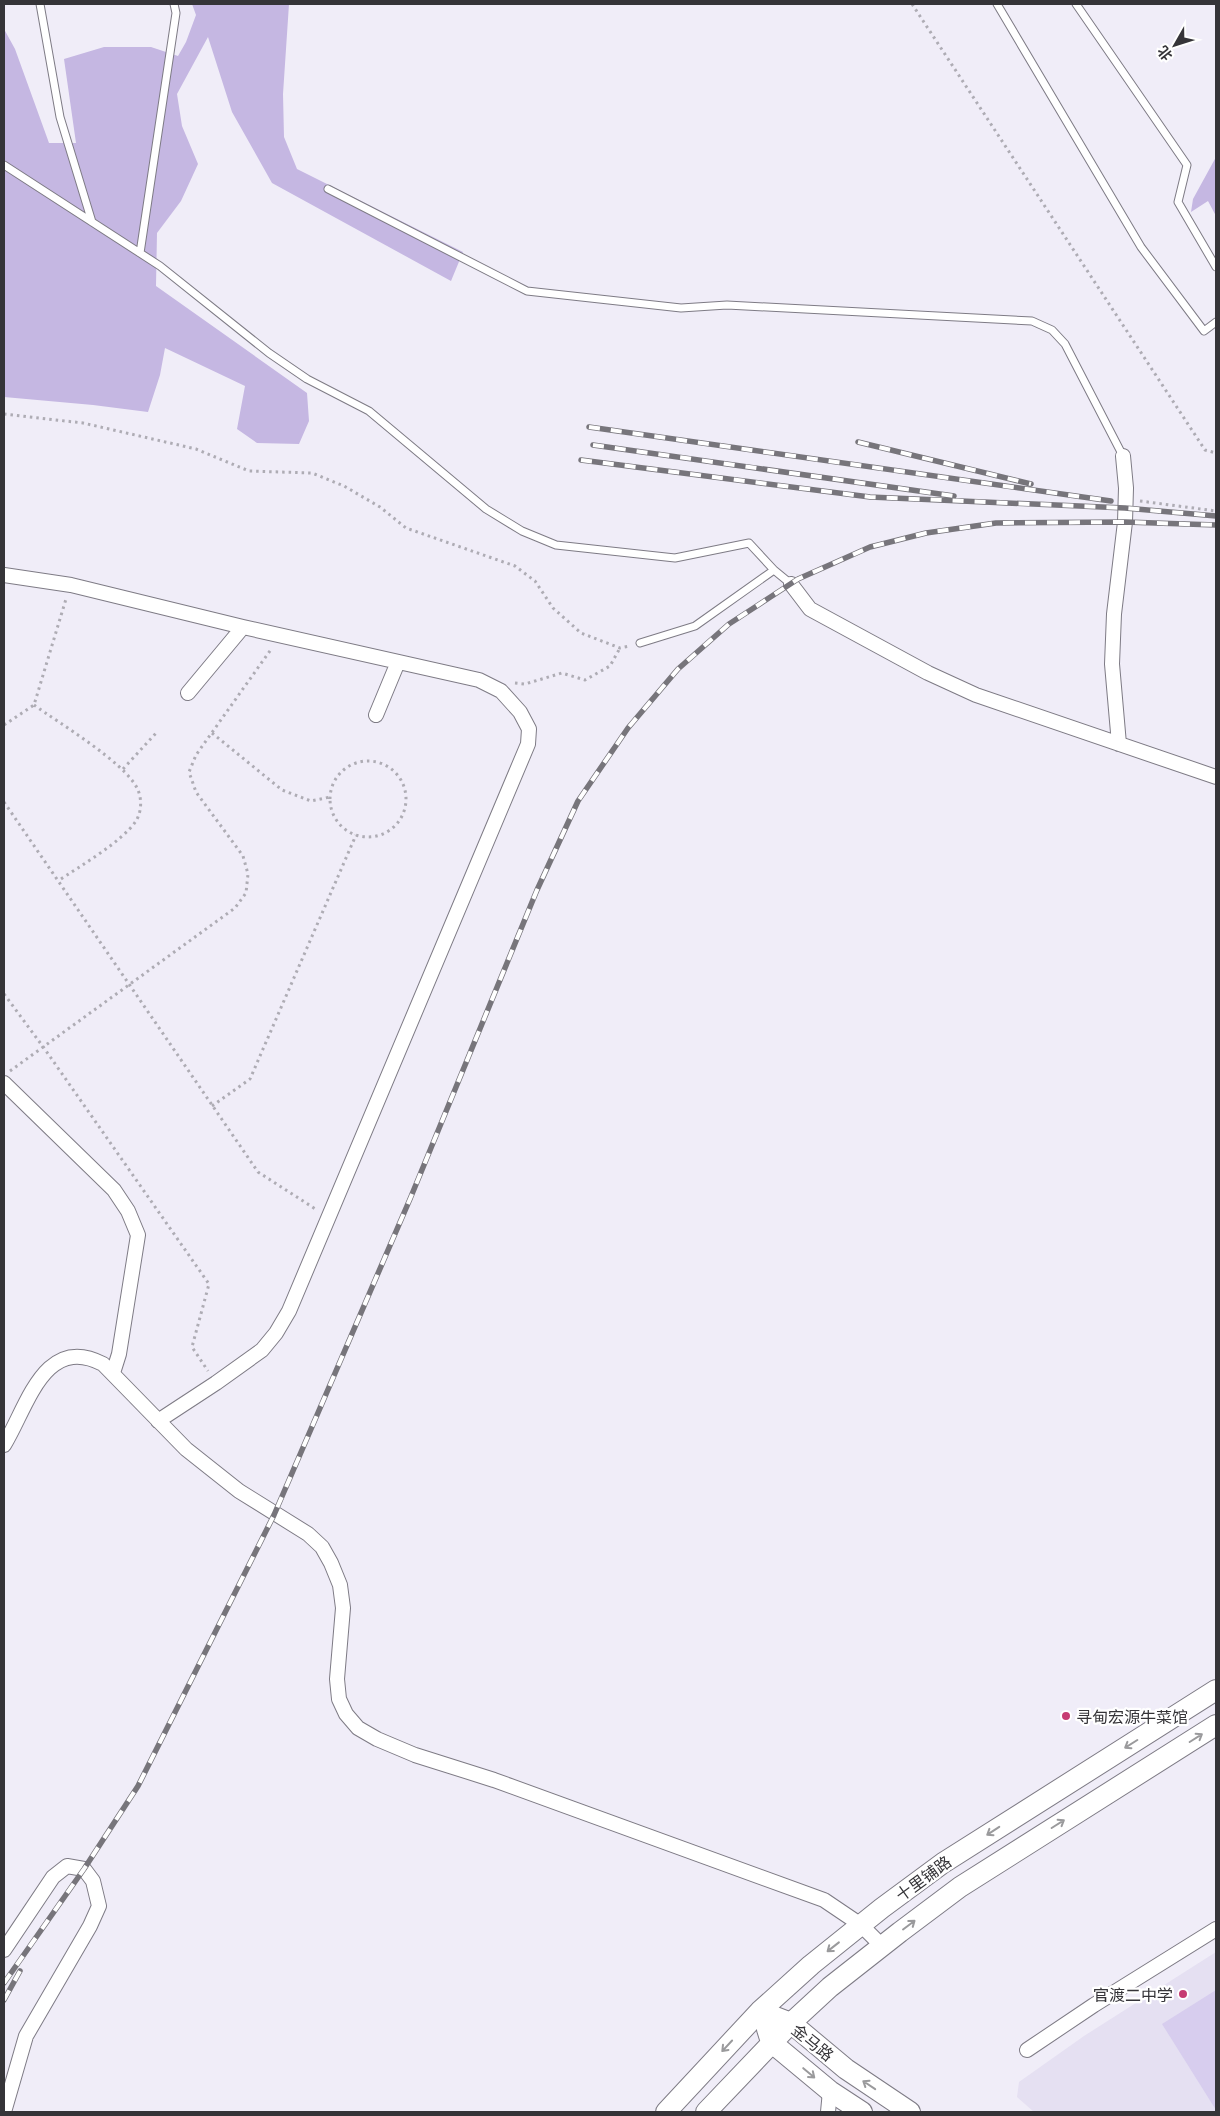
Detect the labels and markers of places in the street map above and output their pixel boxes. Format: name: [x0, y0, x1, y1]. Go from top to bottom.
place label: 寻甸宏源牛菜馆: [1076, 1707, 1188, 1726]
marker: 寻甸宏源牛菜馆: [1060, 1710, 1072, 1722]
place label: 官渡二中学: [1093, 1985, 1173, 2004]
marker: 官渡二中学: [1177, 1988, 1189, 2000]

